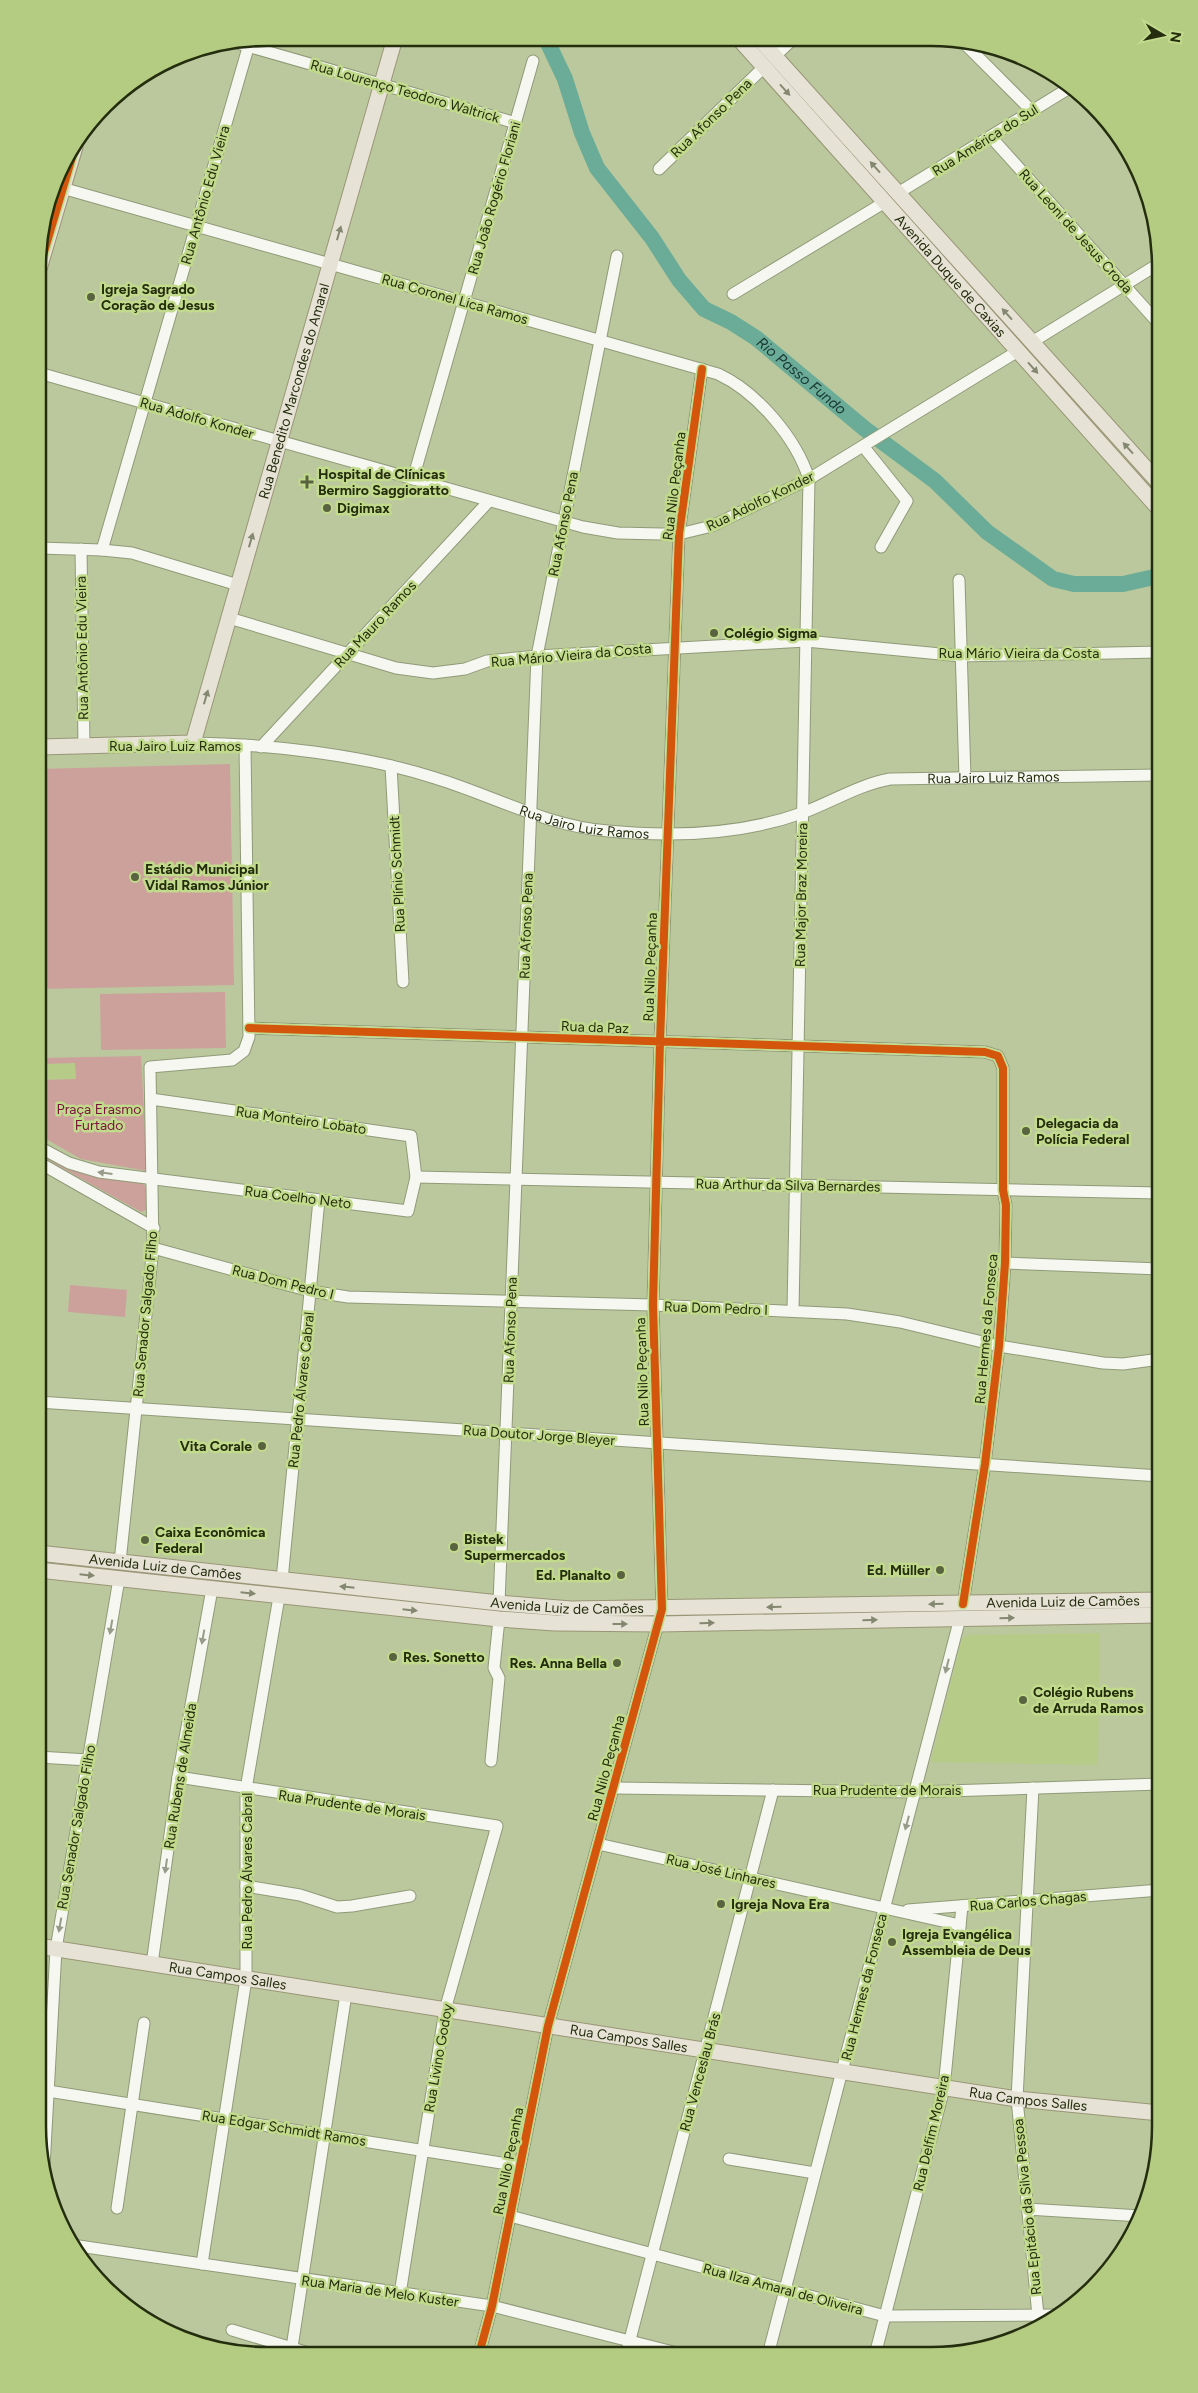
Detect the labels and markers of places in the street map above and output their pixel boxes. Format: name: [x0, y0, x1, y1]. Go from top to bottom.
place label: Igreja Sagrado Coração de Jesus: [101, 281, 215, 314]
marker: Igreja Sagrado Coração de Jesus: [85, 291, 97, 303]
place label: Hospital de Clínicas Bermiro Saggioratto: [318, 466, 449, 499]
marker: Hospital de Clínicas Bermiro Saggioratto: [300, 475, 314, 489]
place label: Digimax: [337, 500, 390, 517]
marker: Digimax: [321, 502, 333, 514]
place label: Colégio Sigma: [724, 625, 817, 642]
marker: Colégio Sigma: [708, 627, 720, 639]
place label: Estádio Municipal Vidal Ramos Júnior: [145, 861, 269, 894]
marker: Estádio Municipal Vidal Ramos Júnior: [129, 871, 141, 883]
place label: Delegacia da Polícia Federal: [1036, 1115, 1129, 1148]
marker: Delegacia da Polícia Federal: [1020, 1125, 1032, 1137]
place label: Vita Corale: [180, 1438, 252, 1455]
marker: Vita Corale: [256, 1440, 268, 1452]
place label: Caixa Econômica Federal: [155, 1524, 265, 1557]
place label: Bistek Supermercados: [464, 1531, 566, 1564]
marker: Caixa Econômica Federal: [139, 1534, 151, 1546]
marker: Bistek Supermercados: [448, 1541, 460, 1553]
place label: Ed. Müller: [867, 1562, 931, 1579]
marker: Ed. Müller: [934, 1564, 946, 1576]
place label: Ed. Planalto: [536, 1567, 611, 1584]
marker: Ed. Planalto: [615, 1569, 627, 1581]
place label: Res. Sonetto: [403, 1649, 485, 1666]
marker: Res. Sonetto: [387, 1651, 399, 1663]
place label: Res. Anna Bella: [510, 1655, 607, 1672]
marker: Res. Anna Bella: [611, 1657, 623, 1669]
place label: Colégio Rubens de Arruda Ramos: [1033, 1684, 1144, 1717]
marker: Colégio Rubens de Arruda Ramos: [1017, 1694, 1029, 1706]
place label: Igreja Nova Era: [731, 1896, 829, 1913]
marker: Igreja Nova Era: [715, 1898, 727, 1910]
place label: Igreja Evangélica Assembleia de Deus: [902, 1926, 1031, 1959]
marker: Igreja Evangélica Assembleia de Deus: [886, 1936, 898, 1948]

